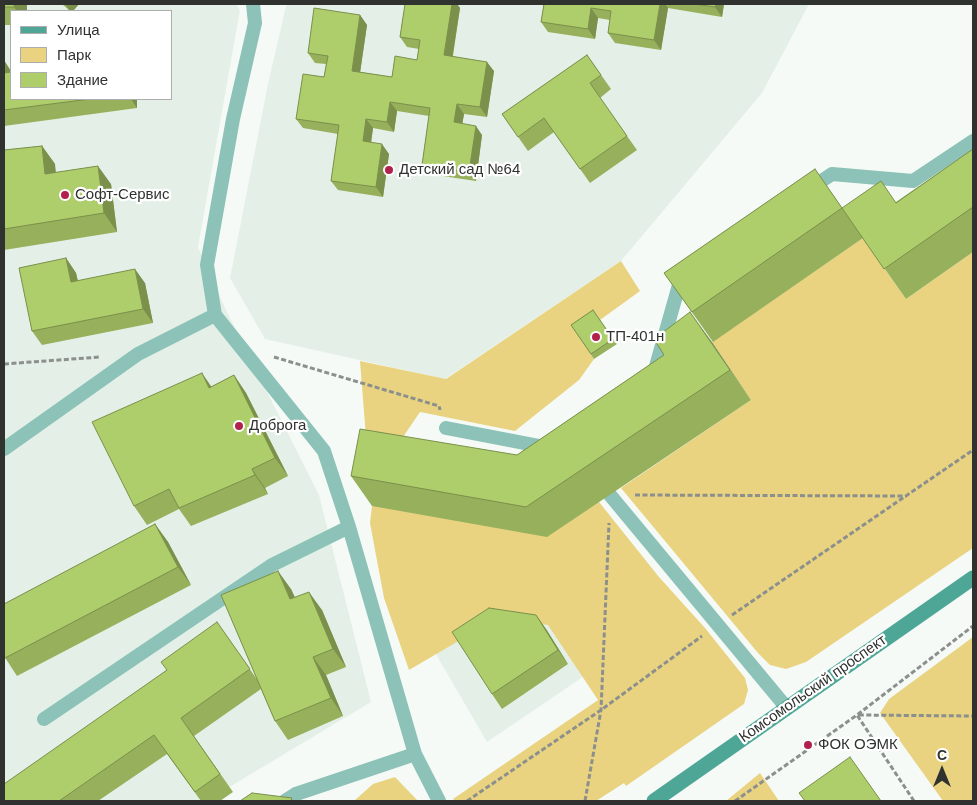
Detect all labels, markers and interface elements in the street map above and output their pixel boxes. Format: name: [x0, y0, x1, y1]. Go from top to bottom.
legend: [10, 10, 172, 100]
text: Улица: [57, 21, 100, 38]
text: Парк: [57, 46, 91, 63]
text: Здание: [57, 71, 108, 88]
place label: Детский сад №64: [399, 161, 520, 179]
marker: Детский сад №64: [383, 164, 395, 176]
place label: Софт-Сервис: [75, 186, 169, 204]
marker: Софт-Сервис: [59, 189, 71, 201]
place label: ТП-401н: [606, 328, 664, 346]
marker: ТП-401н: [590, 331, 602, 343]
place label: Доброга: [249, 417, 306, 435]
marker: Доброга: [233, 420, 245, 432]
street label: Комсомольский проспект: [736, 631, 890, 747]
place label: ФОК ОЭМК: [818, 736, 898, 754]
marker: ФОК ОЭМК: [802, 739, 814, 751]
north arrow: [917, 745, 967, 795]
text: С: [937, 747, 947, 763]

